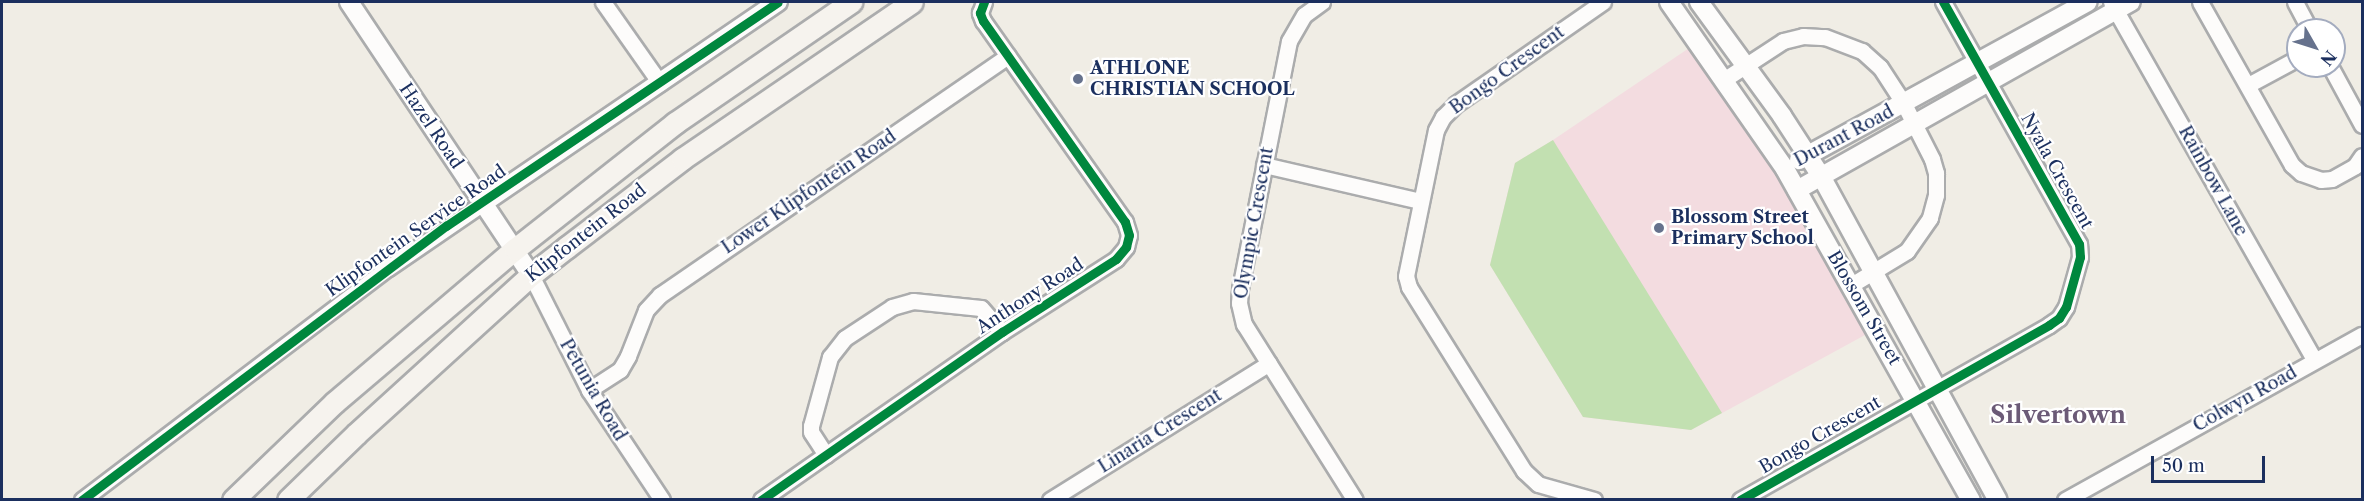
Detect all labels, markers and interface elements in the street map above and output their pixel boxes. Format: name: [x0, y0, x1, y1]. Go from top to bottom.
north arrow: [2286, 18, 2346, 78]
street label: Bongo Crescent: [1445, 21, 1569, 119]
text: N: [2316, 46, 2341, 70]
place label: ATHLONE CHRISTIAN SCHOOL: [1090, 58, 1295, 100]
marker: ATHLONE CHRISTIAN SCHOOL: [1071, 72, 1085, 86]
street label: Hazel Road: [394, 79, 468, 173]
street label: Durant Road: [1791, 101, 1897, 171]
street label: Nyala Crescent: [2016, 109, 2098, 233]
street label: Rainbow Lane: [2174, 122, 2252, 240]
street label: Lower Klipfontein Road: [718, 125, 900, 259]
street label: Olympic Crescent: [1230, 145, 1278, 301]
street label: Klipfontein Service Road: [322, 161, 510, 301]
street label: Klipfontein Road: [521, 179, 651, 287]
place label: Blossom Street Primary School: [1671, 207, 1814, 250]
marker: Blossom Street Primary School: [1652, 221, 1666, 235]
street label: Blossom Street: [1823, 247, 1905, 369]
street label: Anthony Road: [972, 253, 1088, 339]
street label: Petunia Road: [555, 335, 631, 445]
street label: Colwyn Road: [2189, 362, 2301, 436]
street label: Linaria Crescent: [1094, 384, 1226, 478]
street label: Bongo Crescent: [1756, 392, 1884, 478]
district label: Silvertown: [1990, 401, 2126, 429]
scale bar: [2154, 444, 2268, 482]
text: 50 m: [2162, 455, 2205, 477]

